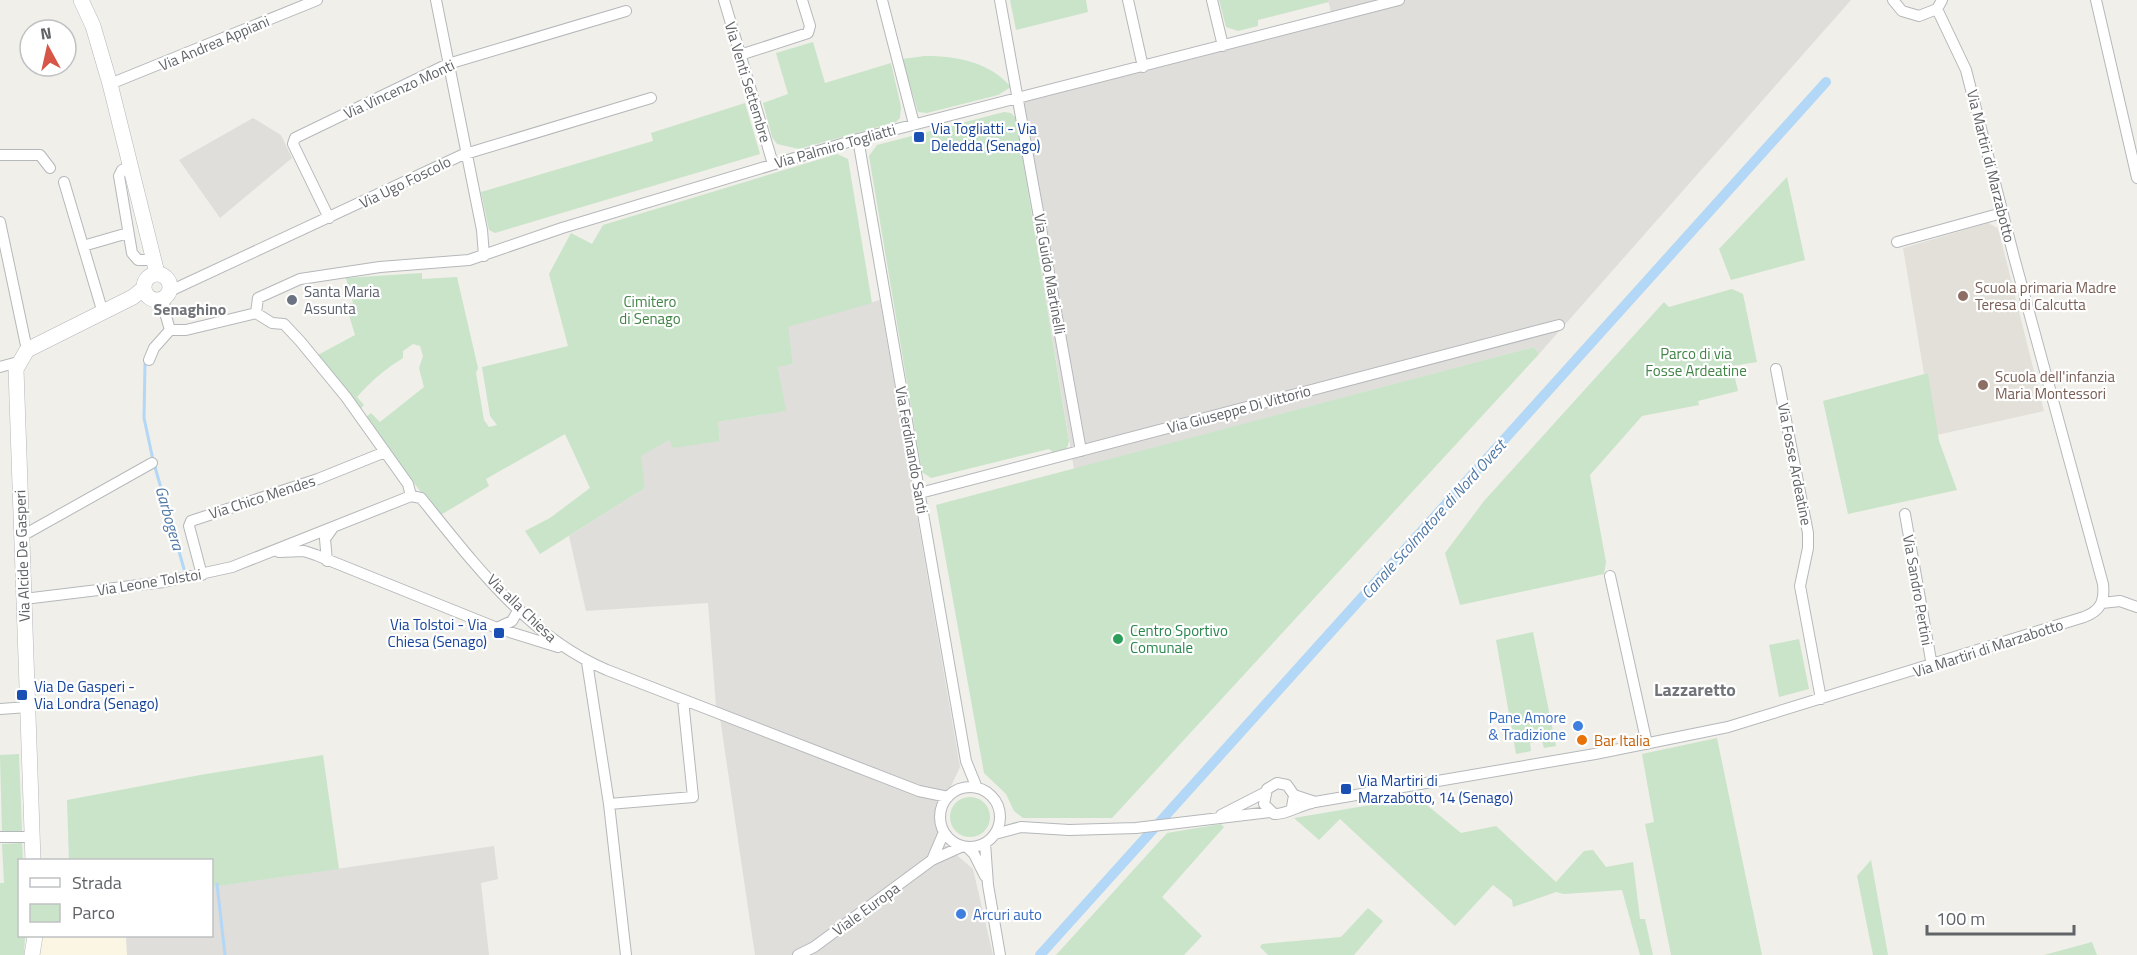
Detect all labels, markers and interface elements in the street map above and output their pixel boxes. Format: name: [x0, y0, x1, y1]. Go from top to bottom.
street label: Via Andrea Appiani: [155, 9, 273, 77]
north arrow: [18, 18, 78, 78]
street label: Via Venti Settembre: [719, 19, 777, 145]
text: N: [39, 20, 53, 46]
street label: Via Vincenzo Monti: [340, 53, 458, 125]
street label: Via Martiri di Marzabotto: [1961, 87, 2021, 245]
place label: Via Togliatti - Via Deledda (Senago): [931, 117, 1041, 157]
street label: Via Palmiro Togliatti: [772, 118, 898, 174]
marker: Via Togliatti - Via Deledda (Senago): [912, 130, 926, 144]
street label: Via Ugo Foscolo: [355, 150, 455, 214]
street label: Via Guido Martinelli: [1028, 212, 1072, 336]
place label: Scuola primaria Madre Teresa di Calcutta: [1975, 276, 2116, 316]
place label: Santa Maria Assunta: [304, 280, 380, 320]
marker: Scuola primaria Madre Teresa di Calcutta: [1956, 289, 1970, 303]
park label: Cimitero di Senago: [619, 290, 681, 330]
marker: Santa Maria Assunta: [285, 293, 299, 307]
district label: Senaghino: [154, 297, 226, 321]
park label: Parco di via Fosse Ardeatine: [1645, 342, 1747, 382]
place label: Scuola dell'infanzia Maria Montessori: [1995, 365, 2115, 405]
marker: Scuola dell'infanzia Maria Montessori: [1976, 378, 1990, 392]
street label: Via Giuseppe Di Vittorio: [1165, 379, 1313, 439]
street label: Via Ferdinando Santi: [889, 384, 935, 516]
street label: Via Fosse Ardeatine: [1772, 401, 1818, 527]
water label: Canale Scolmatore di Nord Ovest: [1355, 433, 1512, 604]
street label: Via Chico Mendes: [206, 469, 318, 525]
water label: Garbogera: [149, 483, 191, 554]
street label: Via Alcide De Gasperi: [8, 490, 36, 622]
street label: Via Sandro Pertini: [1897, 533, 1939, 647]
street label: Via Leone Tolstoi: [95, 562, 203, 602]
street label: Via alla Chiesa: [482, 569, 563, 648]
place label: Via Tolstoi - Via Chiesa (Senago): [388, 613, 487, 653]
street label: Via Martiri di Marzabotto: [1910, 613, 2066, 683]
place label: Centro Sportivo Comunale: [1130, 619, 1228, 659]
marker: Via Tolstoi - Via Chiesa (Senago): [492, 626, 506, 640]
marker: Centro Sportivo Comunale: [1111, 632, 1125, 646]
place label: Via De Gasperi - Via Londra (Senago): [34, 675, 158, 715]
district label: Lazzaretto: [1654, 676, 1736, 703]
marker: Via De Gasperi - Via Londra (Senago): [15, 688, 29, 702]
place label: Pane Amore & Tradizione: [1488, 706, 1566, 746]
marker: Pane Amore & Tradizione: [1571, 719, 1585, 733]
place label: Bar Italia: [1594, 729, 1650, 752]
marker: Bar Italia: [1575, 733, 1589, 747]
place label: Via Martiri di Marzabotto, 14 (Senago): [1358, 769, 1513, 809]
marker: Via Martiri di Marzabotto, 14 (Senago): [1339, 782, 1353, 796]
legend: [18, 859, 213, 937]
text: Strada: [72, 869, 122, 896]
street label: Viale Europa: [828, 876, 905, 941]
scale bar: [1927, 898, 2074, 936]
text: Parco: [72, 899, 115, 926]
place label: Arcuri auto: [973, 903, 1042, 926]
text: 100 m: [1936, 905, 1985, 932]
marker: Arcuri auto: [954, 907, 968, 921]

